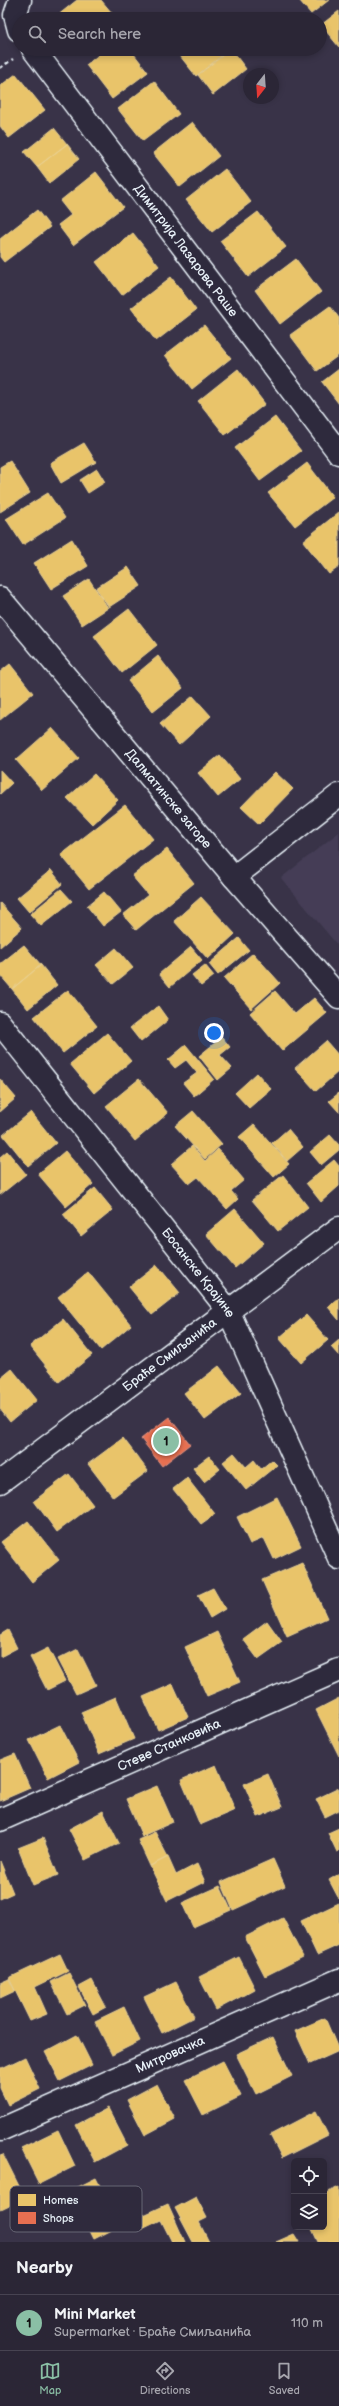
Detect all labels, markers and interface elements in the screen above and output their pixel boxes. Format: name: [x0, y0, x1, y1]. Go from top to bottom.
search box: [12, 12, 327, 56]
icon: search: [26, 23, 48, 45]
text: Search here: [58, 25, 141, 44]
north arrow: [243, 68, 279, 104]
street label: Димитрија Лазарова Раше: [130, 181, 241, 320]
street label: Далматинске загоре: [122, 746, 215, 852]
your location: [204, 1023, 224, 1043]
street label: Босанске Крајине: [158, 1225, 238, 1320]
street label: Браће Смиљанића: [120, 1314, 220, 1395]
pin: 1: [153, 1426, 179, 1456]
street label: Стеве Станковића: [115, 1715, 223, 1775]
street label: Митровачка: [133, 2032, 207, 2077]
map controls: [291, 2158, 327, 2230]
button: locate: [291, 2158, 327, 2194]
legend: [10, 2186, 142, 2232]
text: Homes: [43, 2194, 79, 2207]
button: layers: [291, 2194, 327, 2230]
text: Shops: [43, 2212, 74, 2225]
text: Nearby: [16, 2258, 73, 2278]
text: Mini Market: [54, 2305, 135, 2324]
text: 1: [26, 2315, 32, 2331]
text: 110 m: [291, 2315, 323, 2331]
text: Supermarket · Браће Смиљанића: [54, 2324, 251, 2340]
tab: Map: [39, 2360, 61, 2397]
tab: Directions: [140, 2360, 190, 2397]
tab: Saved: [269, 2360, 300, 2397]

